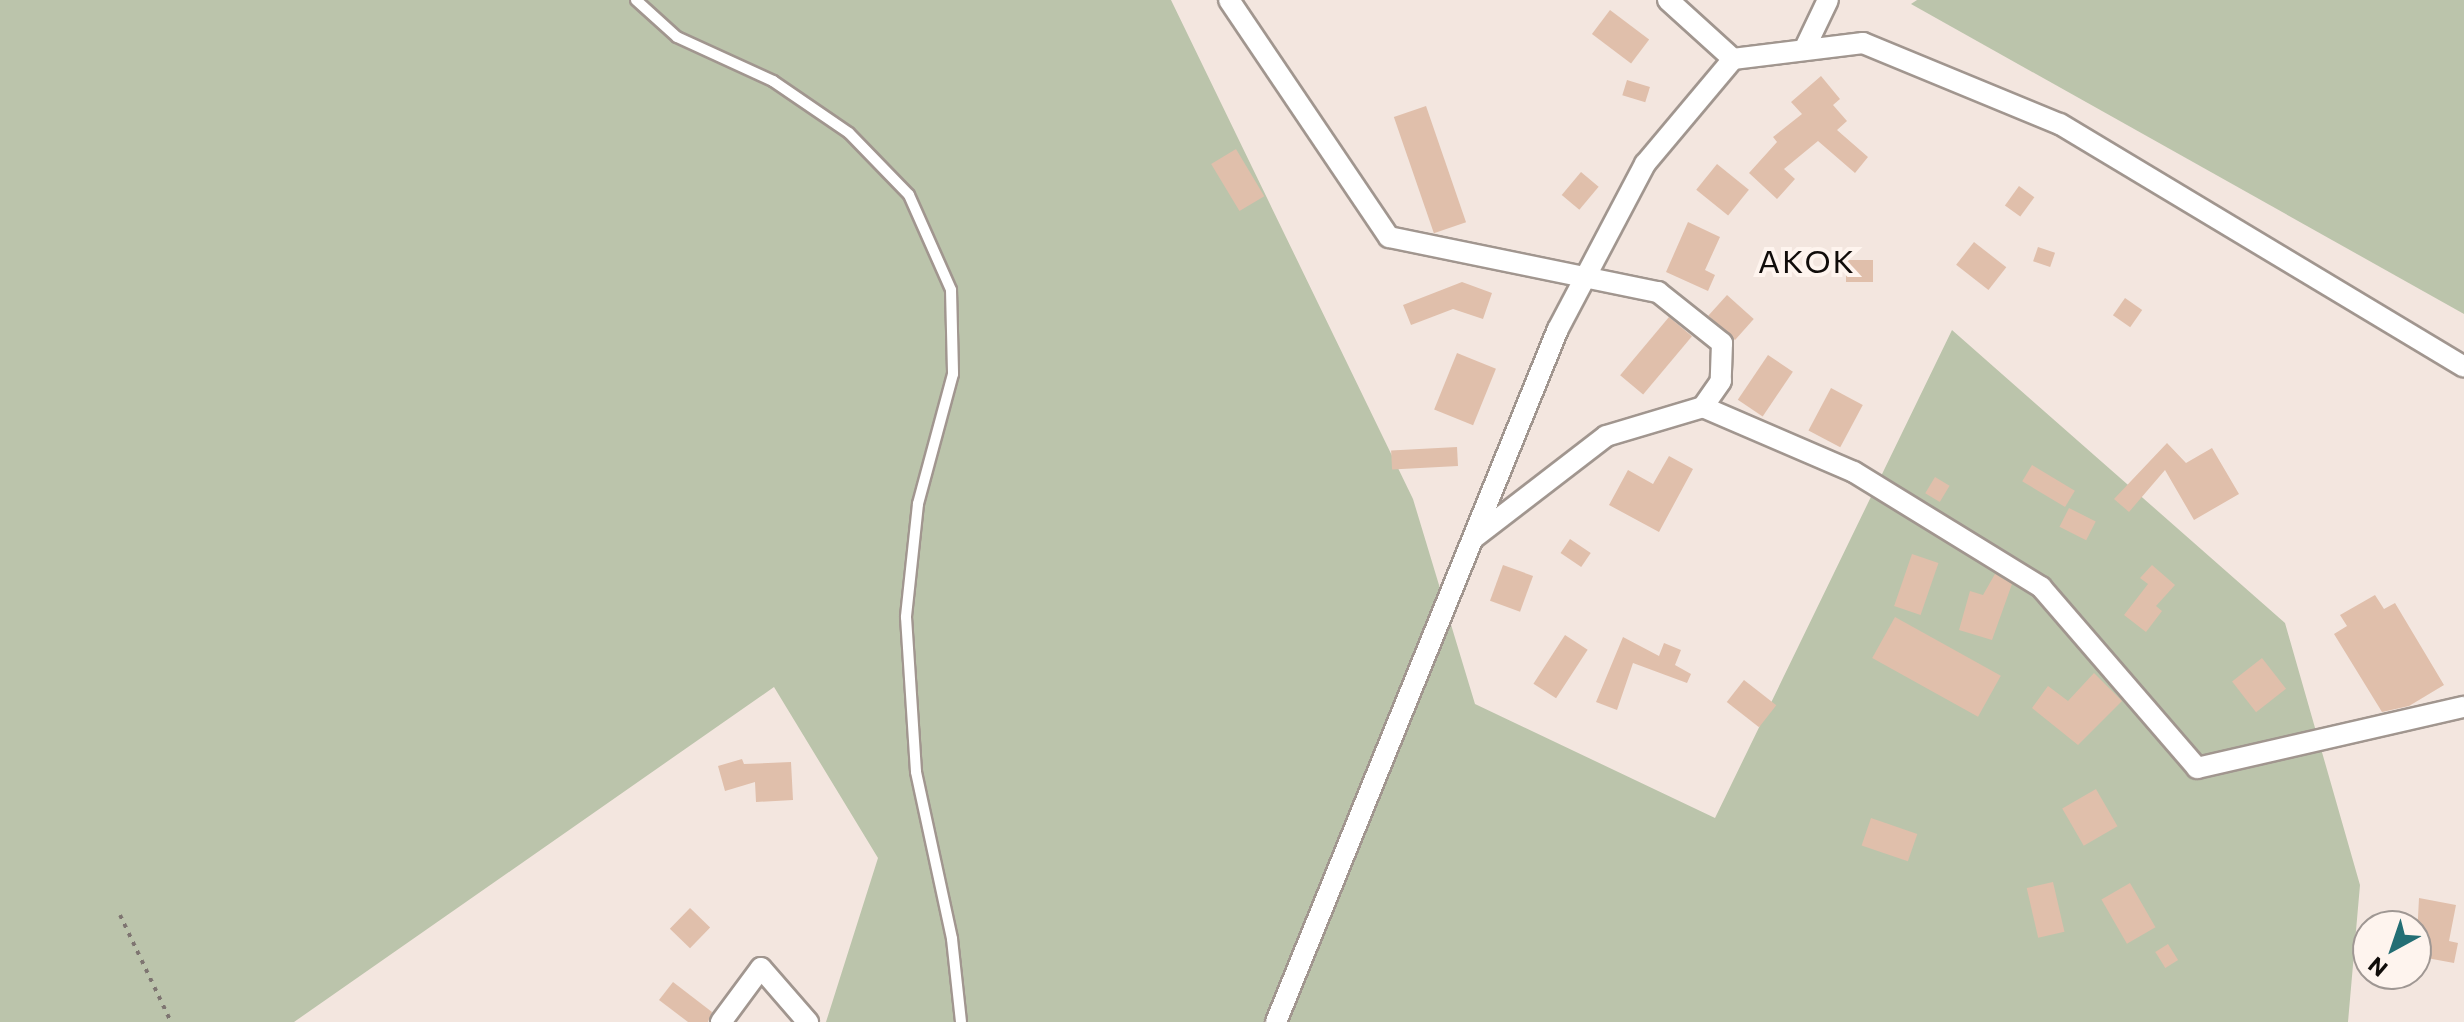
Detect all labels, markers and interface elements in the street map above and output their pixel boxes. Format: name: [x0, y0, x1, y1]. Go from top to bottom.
district label: AKOK: [1758, 241, 1856, 279]
north arrow: [2352, 910, 2432, 990]
text: N: [2363, 952, 2393, 983]

